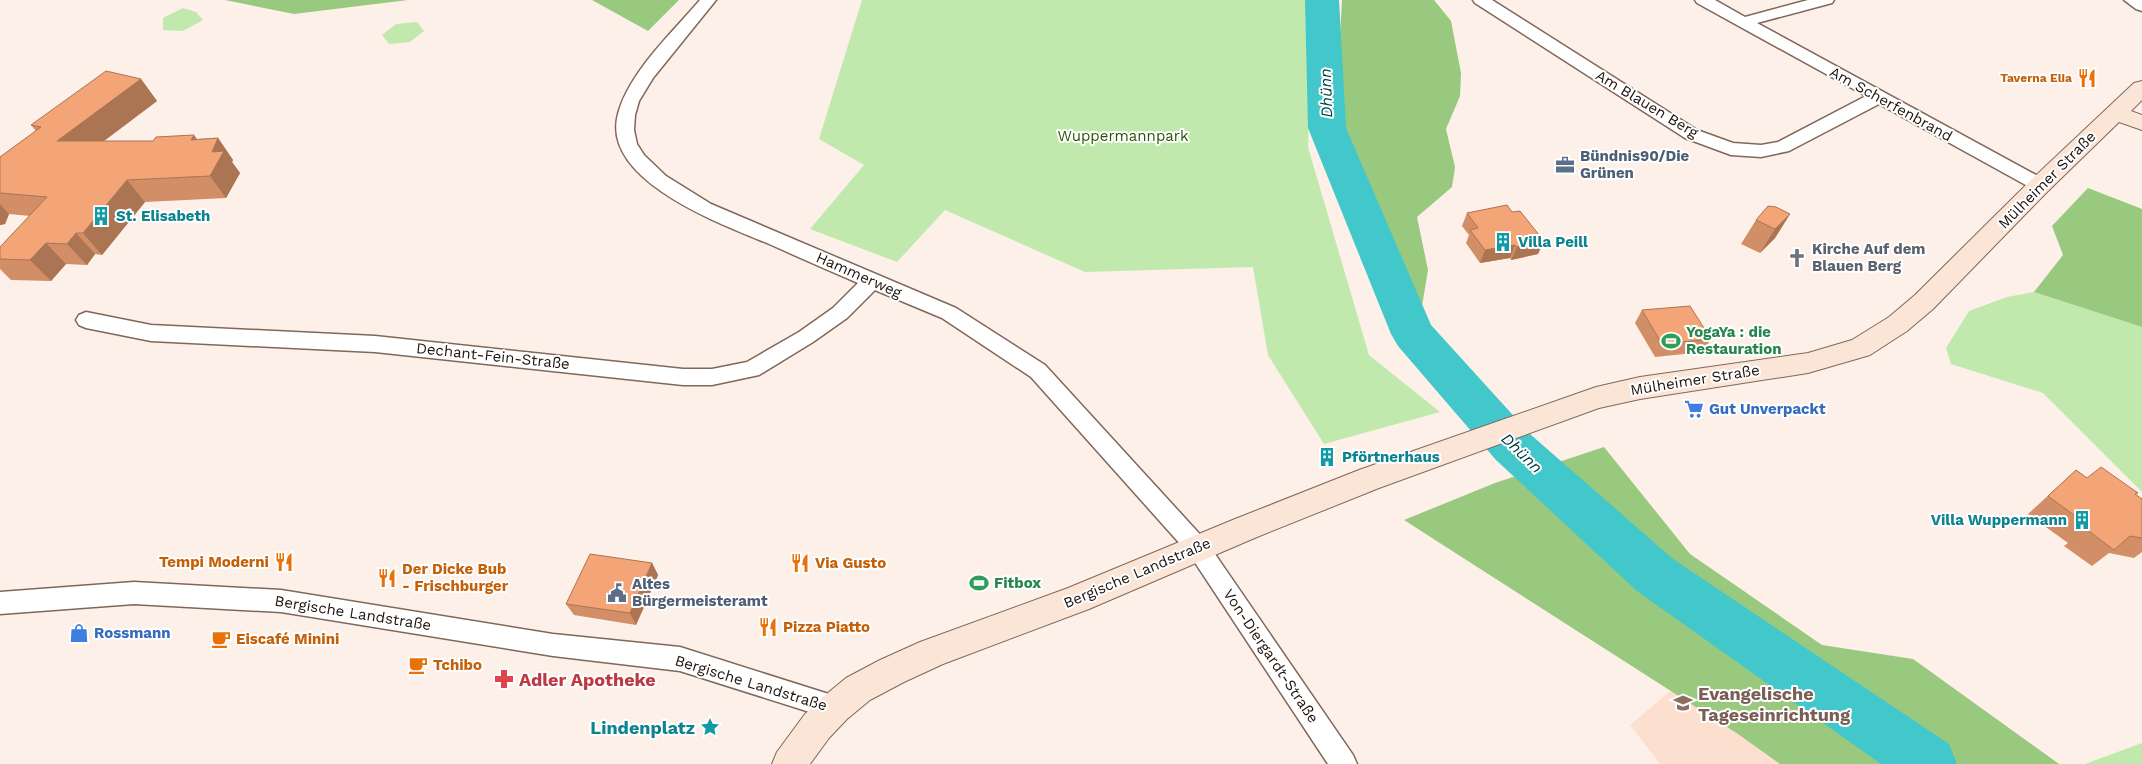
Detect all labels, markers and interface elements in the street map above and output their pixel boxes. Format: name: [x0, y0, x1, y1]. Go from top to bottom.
street label: Am Scherfenbrand: [1826, 63, 1956, 145]
street label: Am Blauen Berg: [1592, 66, 1702, 142]
restaurant icon: Taverna Elia: [2076, 67, 2098, 89]
water label: Dhünn: [1316, 68, 1336, 118]
place label: Taverna Elia: [2000, 71, 2072, 85]
park label: Wuppermannpark: [1058, 127, 1189, 145]
street label: Mülheimer Straße: [1994, 127, 2100, 233]
place label: Bündnis90/Die Grünen: [1580, 147, 1690, 182]
office icon: Bündnis90/Die Grünen: [1554, 154, 1576, 176]
building icon: St. Elisabeth: [90, 205, 112, 227]
place label: St. Elisabeth: [116, 207, 210, 225]
building icon: Villa Peill: [1492, 231, 1514, 253]
place label: Villa Peill: [1518, 233, 1588, 251]
place label: Kirche Auf dem Blauen Berg: [1812, 240, 1925, 275]
church icon: Kirche Auf dem Blauen Berg: [1786, 247, 1808, 269]
street label: Hammerweg: [813, 248, 905, 302]
place label: YogaYa : die Restauration: [1686, 323, 1782, 358]
sports icon: YogaYa : die Restauration: [1660, 330, 1682, 352]
street label: Dechant-Fein-Straße: [415, 339, 571, 373]
street label: Mülheimer Straße: [1629, 361, 1761, 399]
supermarket icon: Gut Unverpackt: [1683, 398, 1705, 420]
place label: Gut Unverpackt: [1709, 400, 1826, 418]
water label: Dhünn: [1498, 429, 1546, 477]
building icon: Pförtnerhaus: [1316, 446, 1338, 468]
place label: Pförtnerhaus: [1342, 448, 1440, 466]
building icon: Villa Wuppermann: [2071, 509, 2093, 531]
place label: Villa Wuppermann: [1931, 511, 2067, 529]
street label: Bergische Landstraße: [1061, 534, 1213, 612]
restaurant icon: Tempi Moderni: [273, 551, 295, 573]
restaurant icon: Via Gusto: [789, 552, 811, 574]
place label: Tempi Moderni: [159, 553, 269, 571]
place label: Via Gusto: [815, 554, 886, 572]
place label: Der Dicke Bub - Frischburger: [402, 560, 509, 595]
restaurant icon: Der Dicke Bub - Frischburger: [376, 567, 398, 589]
sports icon: Fitbox: [968, 572, 990, 594]
place label: Fitbox: [994, 574, 1041, 592]
place label: Altes Bürgermeisteramt: [632, 575, 768, 610]
public building icon: Altes Bürgermeisteramt: [606, 582, 628, 604]
street label: Von-Diergardt-Straße: [1220, 586, 1322, 726]
street label: Bergische Landstraße: [273, 592, 433, 634]
restaurant icon: Pizza Piatto: [757, 616, 779, 638]
place label: Pizza Piatto: [783, 618, 870, 636]
shop icon: Rossmann: [68, 622, 90, 644]
place label: Rossmann: [94, 624, 171, 642]
cafe icon: Eiscafé Minini: [210, 628, 232, 650]
place label: Eiscafé Minini: [236, 630, 339, 648]
street label: Bergische Landstraße: [673, 651, 829, 715]
cafe icon: Tchibo: [407, 654, 429, 676]
place label: Tchibo: [433, 656, 482, 674]
pharmacy icon: Adler Apotheke: [493, 668, 515, 690]
place label: Adler Apotheke: [519, 669, 656, 690]
place label: Evangelische Tageseinrichtung: [1698, 683, 1851, 725]
school or university icon: Evangelische Tageseinrichtung: [1672, 692, 1694, 714]
place icon: Lindenplatz: [699, 716, 721, 738]
place label: Lindenplatz: [590, 717, 695, 738]

